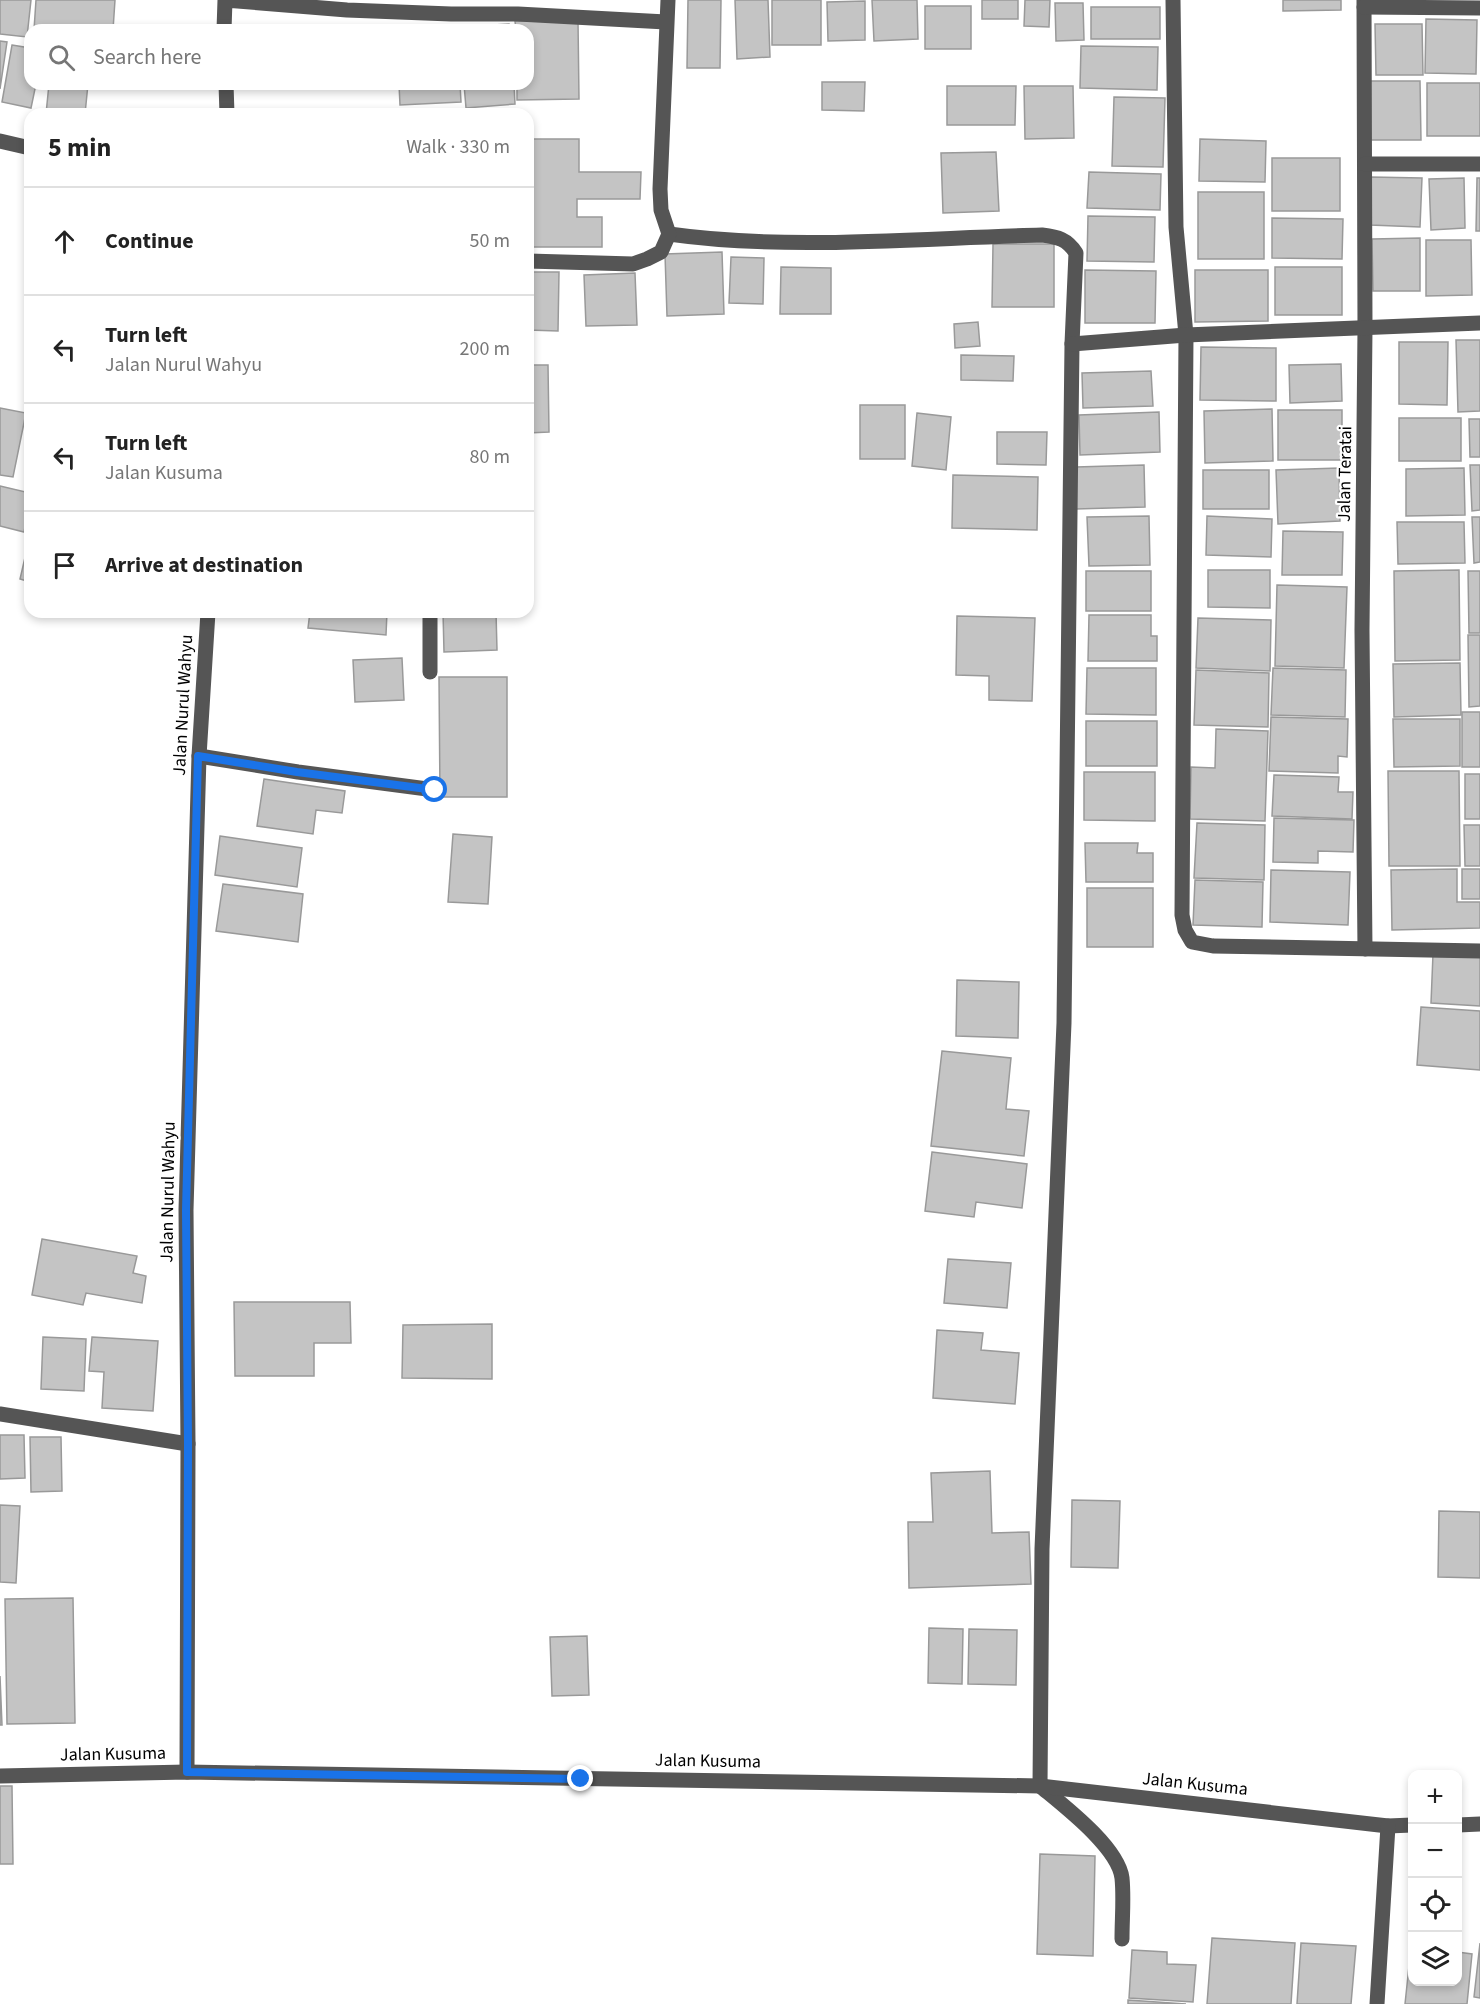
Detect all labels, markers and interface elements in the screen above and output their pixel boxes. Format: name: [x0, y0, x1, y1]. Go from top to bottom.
search box: [24, 24, 534, 90]
icon: search: [45, 41, 78, 74]
text: Search here: [93, 41, 201, 73]
text: 5 min: [48, 129, 111, 166]
text: Walk · 330 m: [406, 133, 510, 161]
icon: ahead: [48, 225, 81, 258]
text: Continue: [105, 225, 194, 257]
text: 50 m: [470, 227, 510, 255]
text: Turn left: [105, 319, 187, 351]
icon: left: [48, 333, 81, 366]
text: 200 m: [460, 335, 510, 363]
text: Jalan Nurul Wahyu: [105, 351, 262, 379]
street label: Jalan Teratai: [1332, 426, 1358, 522]
text: Turn left: [105, 427, 187, 459]
icon: left: [48, 441, 81, 474]
text: 80 m: [470, 443, 510, 471]
text: Jalan Kusuma: [105, 459, 223, 487]
icon: arrive: [48, 549, 81, 582]
text: Arrive at destination: [105, 549, 303, 581]
street label: Jalan Nurul Wahyu: [167, 634, 199, 776]
route start: [421, 776, 447, 802]
street label: Jalan Nurul Wahyu: [154, 1121, 182, 1263]
street label: Jalan Kusuma: [60, 1741, 166, 1767]
street label: Jalan Kusuma: [655, 1748, 761, 1774]
route end: [567, 1765, 593, 1791]
street label: Jalan Kusuma: [1141, 1766, 1249, 1802]
map controls: [1408, 1770, 1462, 1986]
button: +: [1408, 1770, 1462, 1824]
button: −: [1408, 1824, 1462, 1878]
button: locate: [1408, 1878, 1462, 1932]
button: layers: [1408, 1932, 1462, 1986]

